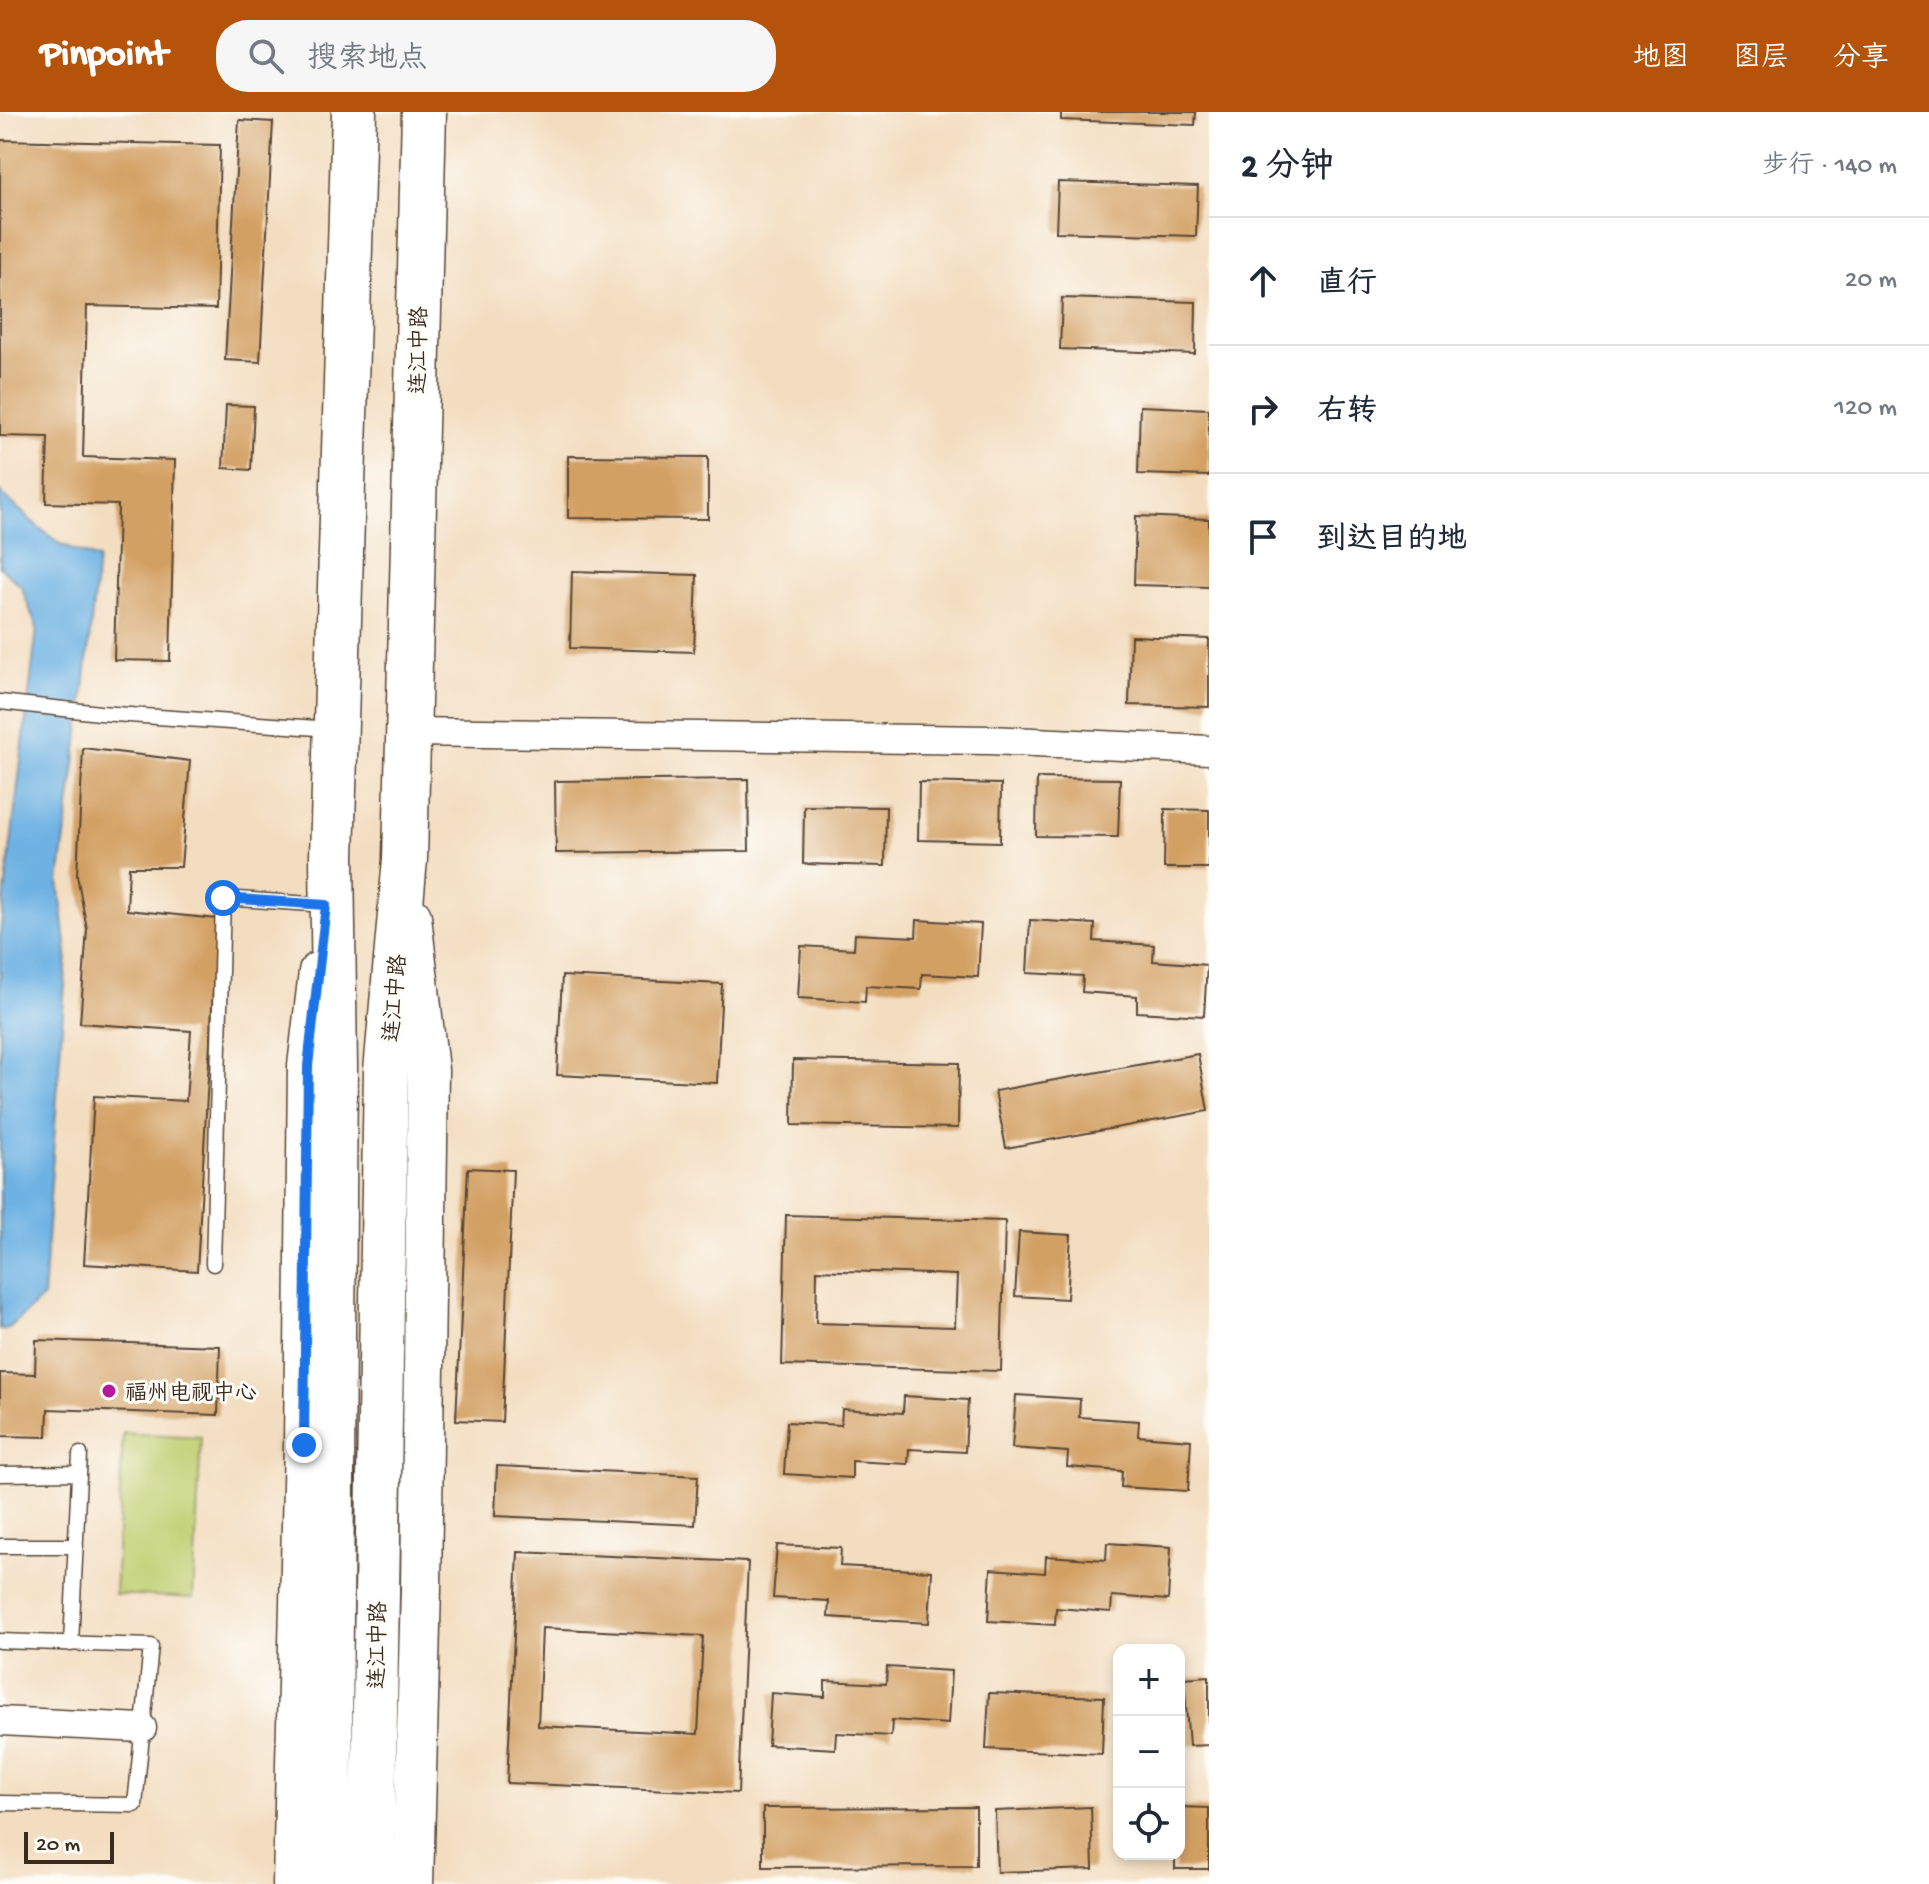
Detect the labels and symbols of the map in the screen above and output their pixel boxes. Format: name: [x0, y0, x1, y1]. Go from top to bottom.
street label: 连江中路: [405, 306, 435, 394]
route start: [205, 880, 241, 916]
street label: 连江中路: [378, 953, 414, 1043]
place label: 福州电视中心: [125, 1380, 257, 1408]
marker: 福州电视中心: [100, 1382, 118, 1400]
route end: [286, 1427, 322, 1463]
street label: 连江中路: [364, 1601, 394, 1689]
scale bar: [24, 1828, 114, 1864]

